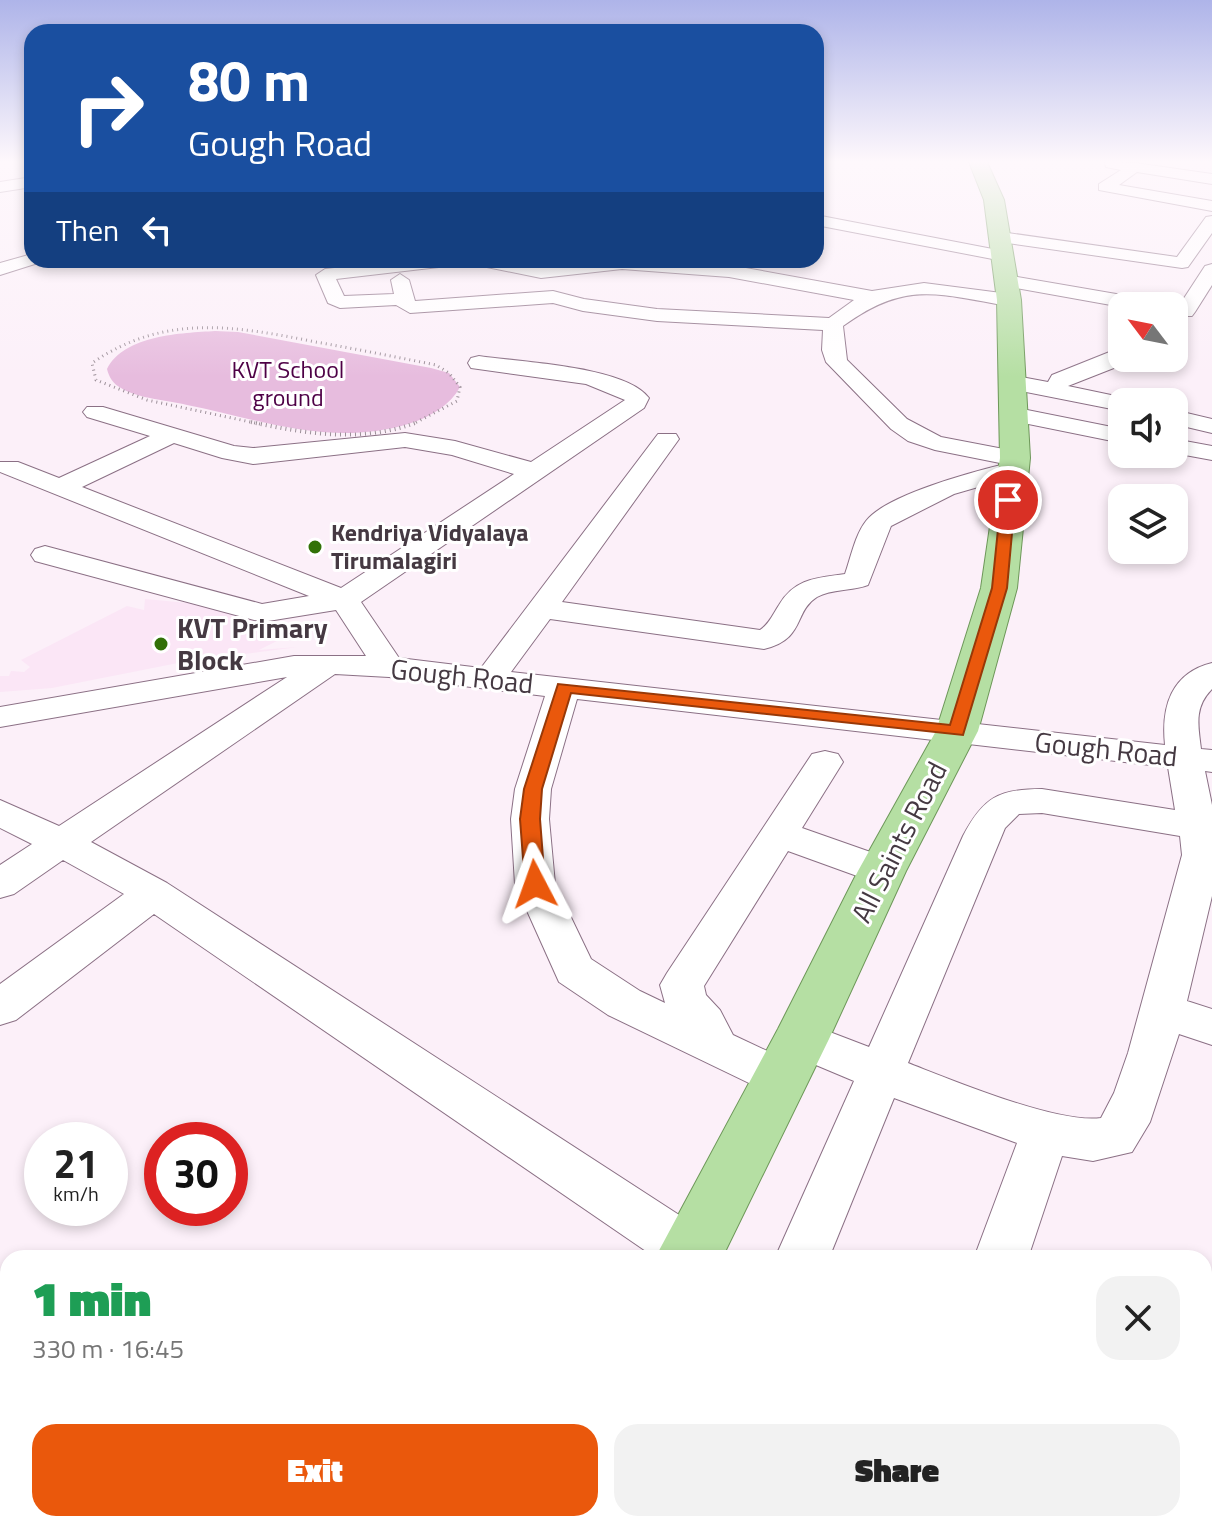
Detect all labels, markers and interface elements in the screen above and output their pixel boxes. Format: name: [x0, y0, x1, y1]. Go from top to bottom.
text: 80 m: [188, 38, 310, 123]
icon: right: [56, 56, 160, 160]
text: Gough Road: [188, 115, 372, 170]
text: Then: [56, 207, 119, 253]
icon: left: [135, 208, 179, 252]
north arrow: [1108, 292, 1188, 372]
map controls: [1108, 292, 1188, 564]
park label: KVT School ground: [232, 351, 344, 415]
button: sound: [1108, 388, 1188, 468]
pin: [974, 466, 1042, 534]
icon: arrive: [986, 478, 1030, 522]
button: layers: [1108, 484, 1188, 564]
place label: Kendriya Vidyalaya Tirumalagiri: [331, 514, 529, 578]
marker: Kendriya Vidyalaya Tirumalagiri: [306, 538, 324, 556]
place label: KVT Primary Block: [177, 606, 328, 681]
marker: KVT Primary Block: [152, 635, 170, 653]
street label: Gough Road: [389, 647, 535, 704]
street label: Gough Road: [1033, 720, 1179, 777]
street label: All Saints Road: [840, 754, 958, 930]
position arrow: [493, 842, 577, 926]
speed limit sign: 30: [144, 1122, 248, 1226]
text: 21: [54, 1133, 98, 1194]
text: km/h: [53, 1178, 99, 1209]
text: 1 min: [32, 1262, 151, 1335]
button: close: [1096, 1276, 1180, 1360]
text: 330 m · 16:45: [32, 1329, 184, 1368]
button: Exit: [32, 1424, 598, 1516]
button: Share: [614, 1424, 1180, 1516]

